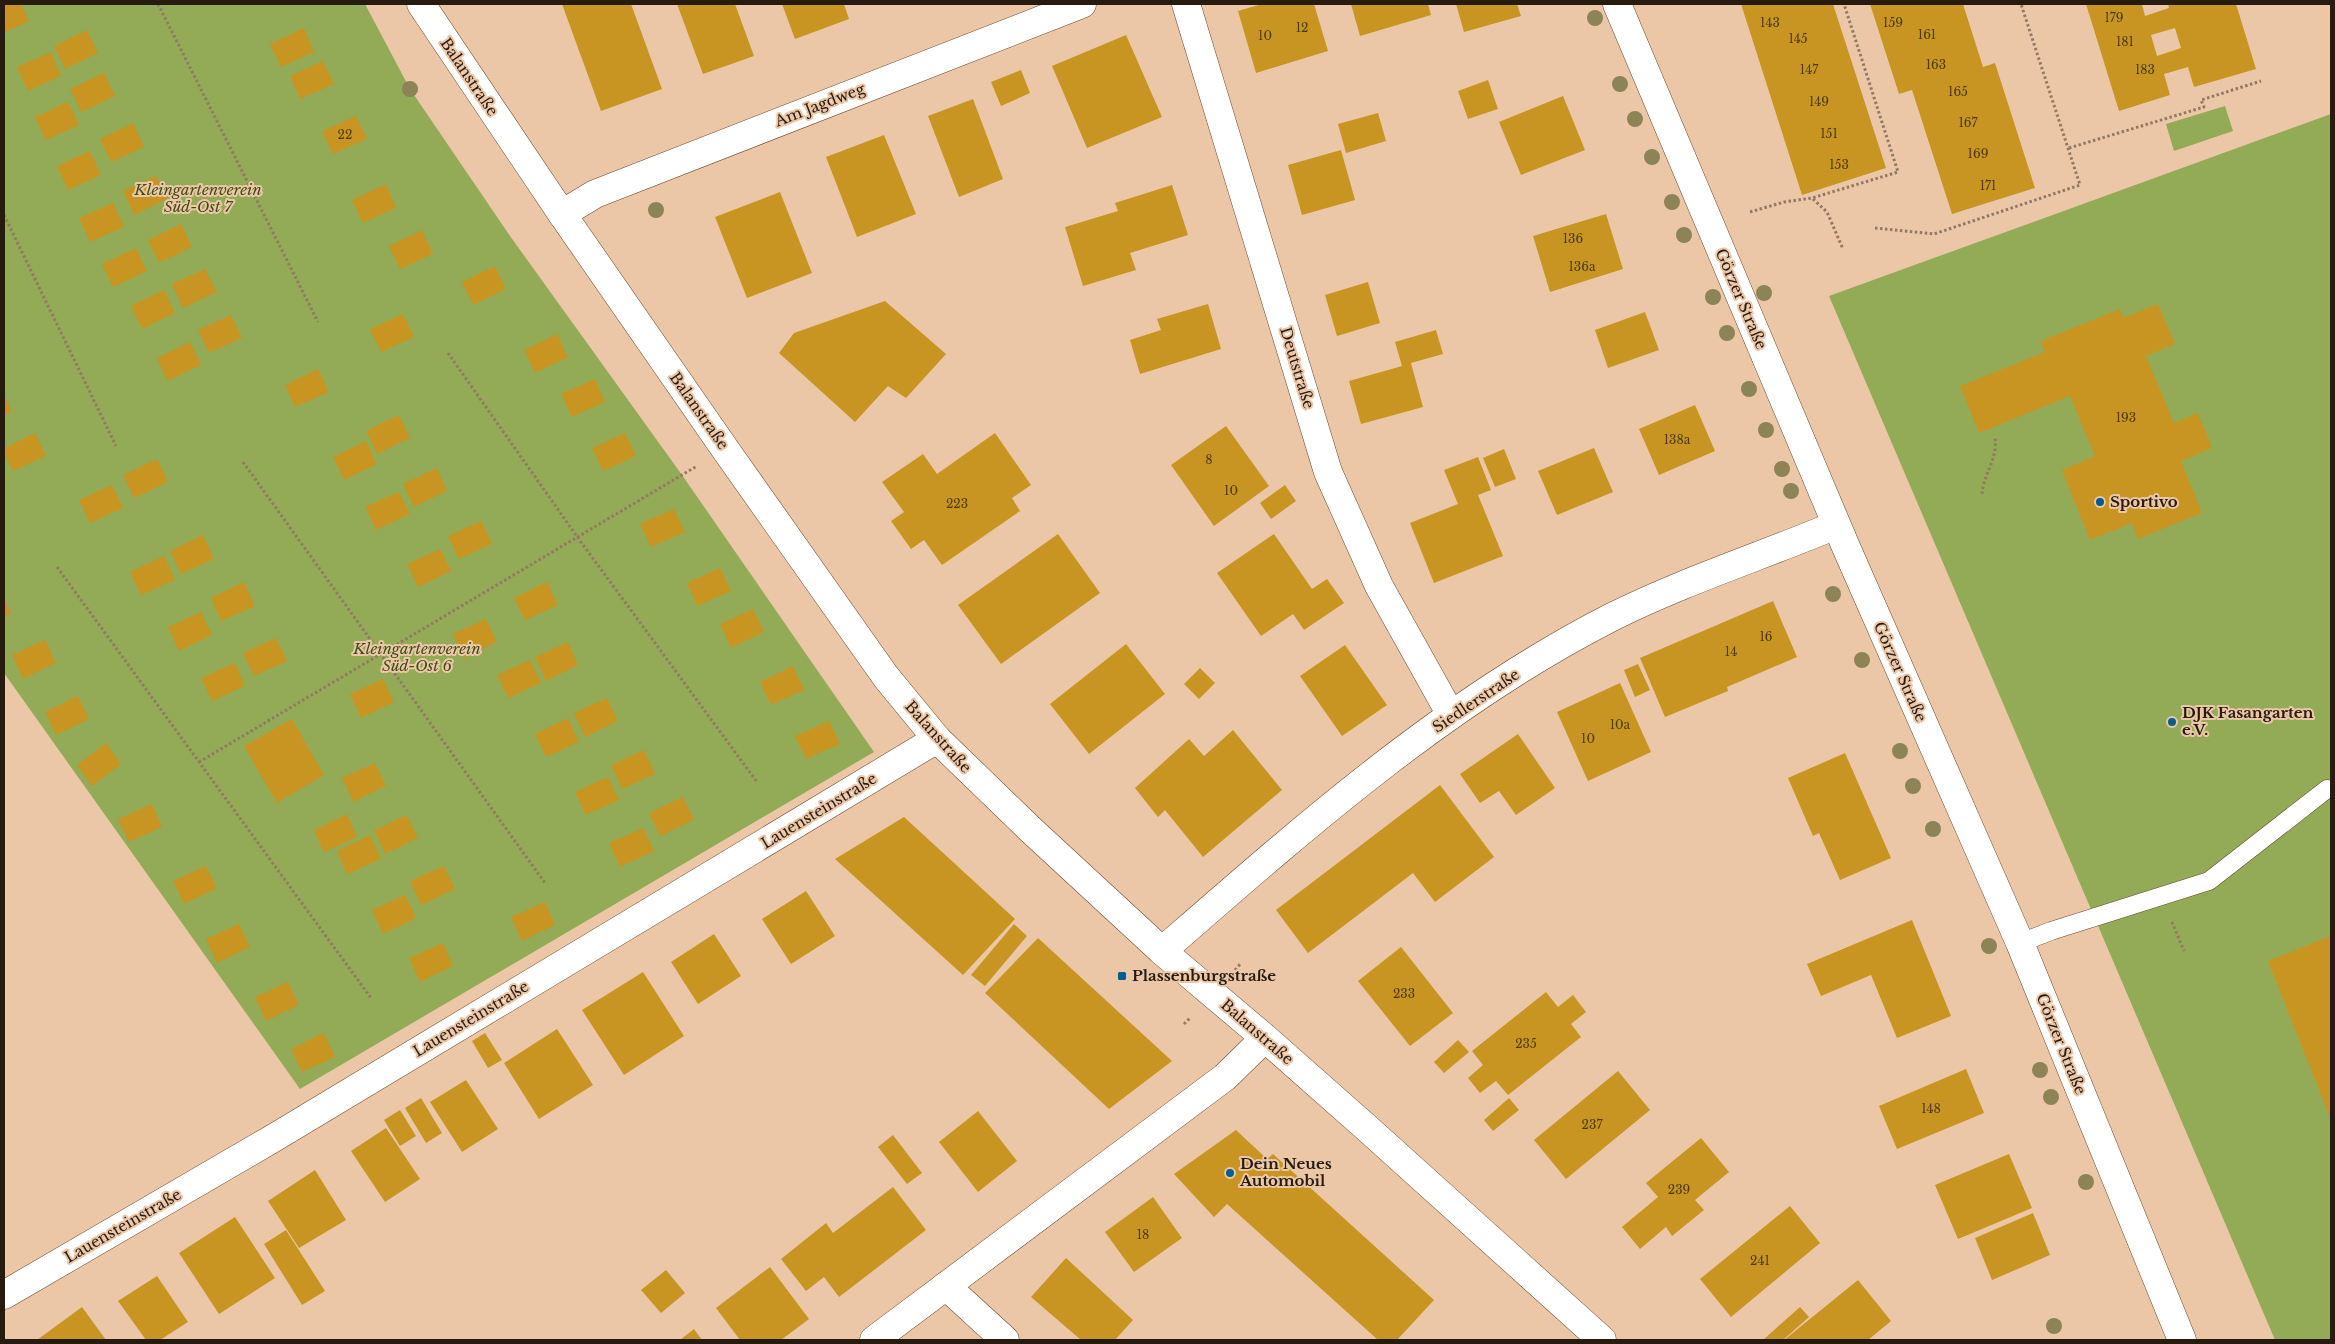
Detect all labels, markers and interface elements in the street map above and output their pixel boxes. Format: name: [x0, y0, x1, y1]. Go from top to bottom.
house number: 179: [2104, 10, 2124, 25]
house number: 143: [1760, 15, 1780, 30]
house number: 159: [1883, 15, 1903, 30]
house number: 12: [1296, 20, 1308, 35]
house number: 161: [1918, 27, 1936, 42]
house number: 10: [1258, 28, 1272, 43]
house number: 145: [1788, 31, 1808, 46]
street label: Balanstraße: [436, 34, 502, 119]
house number: 181: [2116, 34, 2134, 49]
house number: 163: [1926, 57, 1946, 72]
house number: 147: [1800, 62, 1819, 77]
house number: 183: [2135, 62, 2155, 77]
street label: Am Jagdweg: [771, 78, 868, 131]
house number: 165: [1948, 84, 1968, 99]
house number: 149: [1809, 94, 1829, 109]
house number: 167: [1958, 115, 1979, 130]
house number: 151: [1820, 126, 1838, 141]
house number: 22: [338, 127, 352, 142]
house number: 169: [1968, 146, 1988, 161]
house number: 153: [1829, 157, 1849, 172]
house number: 171: [1980, 178, 1996, 193]
park label: Kleingartenverein Süd-Ost 7: [133, 180, 262, 216]
house number: 136: [1563, 231, 1584, 246]
street label: Görzer Straße: [1712, 246, 1771, 352]
house number: 136a: [1568, 259, 1596, 274]
street label: Deutstraße: [1276, 325, 1319, 411]
street label: Balanstraße: [666, 368, 733, 453]
house number: 193: [2116, 410, 2136, 425]
house number: 138a: [1664, 432, 1691, 447]
house number: 8: [1205, 452, 1213, 467]
house number: 10: [1224, 483, 1238, 498]
place label: Sportivo: [2110, 492, 2178, 511]
house number: 223: [946, 496, 968, 511]
marker: Sportivo: [2094, 496, 2106, 508]
street label: Görzer Straße: [1870, 619, 1931, 725]
house number: 16: [1759, 629, 1773, 644]
park label: Kleingartenverein Süd-Ost 6: [352, 639, 481, 675]
house number: 14: [1725, 644, 1737, 659]
street label: Siedlerstraße: [1429, 664, 1523, 737]
street label: Balanstraße: [901, 697, 976, 777]
place label: DJK Fasangarten e.V.: [2182, 703, 2314, 739]
marker: DJK Fasangarten e.V.: [2166, 716, 2178, 728]
house number: 10a: [1610, 717, 1631, 732]
house number: 10: [1581, 731, 1595, 746]
street label: Lauensteinstraße: [757, 769, 880, 853]
place label: Plassenburgstraße: [1132, 966, 1276, 985]
marker: Plassenburgstraße: [1116, 970, 1128, 982]
street label: Lauensteinstraße: [409, 977, 532, 1061]
house number: 233: [1393, 986, 1415, 1001]
street label: Görzer Straße: [2032, 990, 2090, 1097]
street label: Balanstraße: [1217, 995, 1298, 1068]
house number: 235: [1515, 1036, 1537, 1051]
house number: 148: [1921, 1101, 1941, 1116]
house number: 237: [1582, 1117, 1603, 1132]
place label: Dein Neues Automobil: [1239, 1154, 1332, 1190]
marker: Dein Neues Automobil: [1224, 1167, 1236, 1179]
house number: 239: [1668, 1182, 1690, 1197]
street label: Lauensteinstraße: [61, 1184, 184, 1267]
house number: 18: [1137, 1227, 1149, 1242]
house number: 241: [1750, 1253, 1770, 1268]

